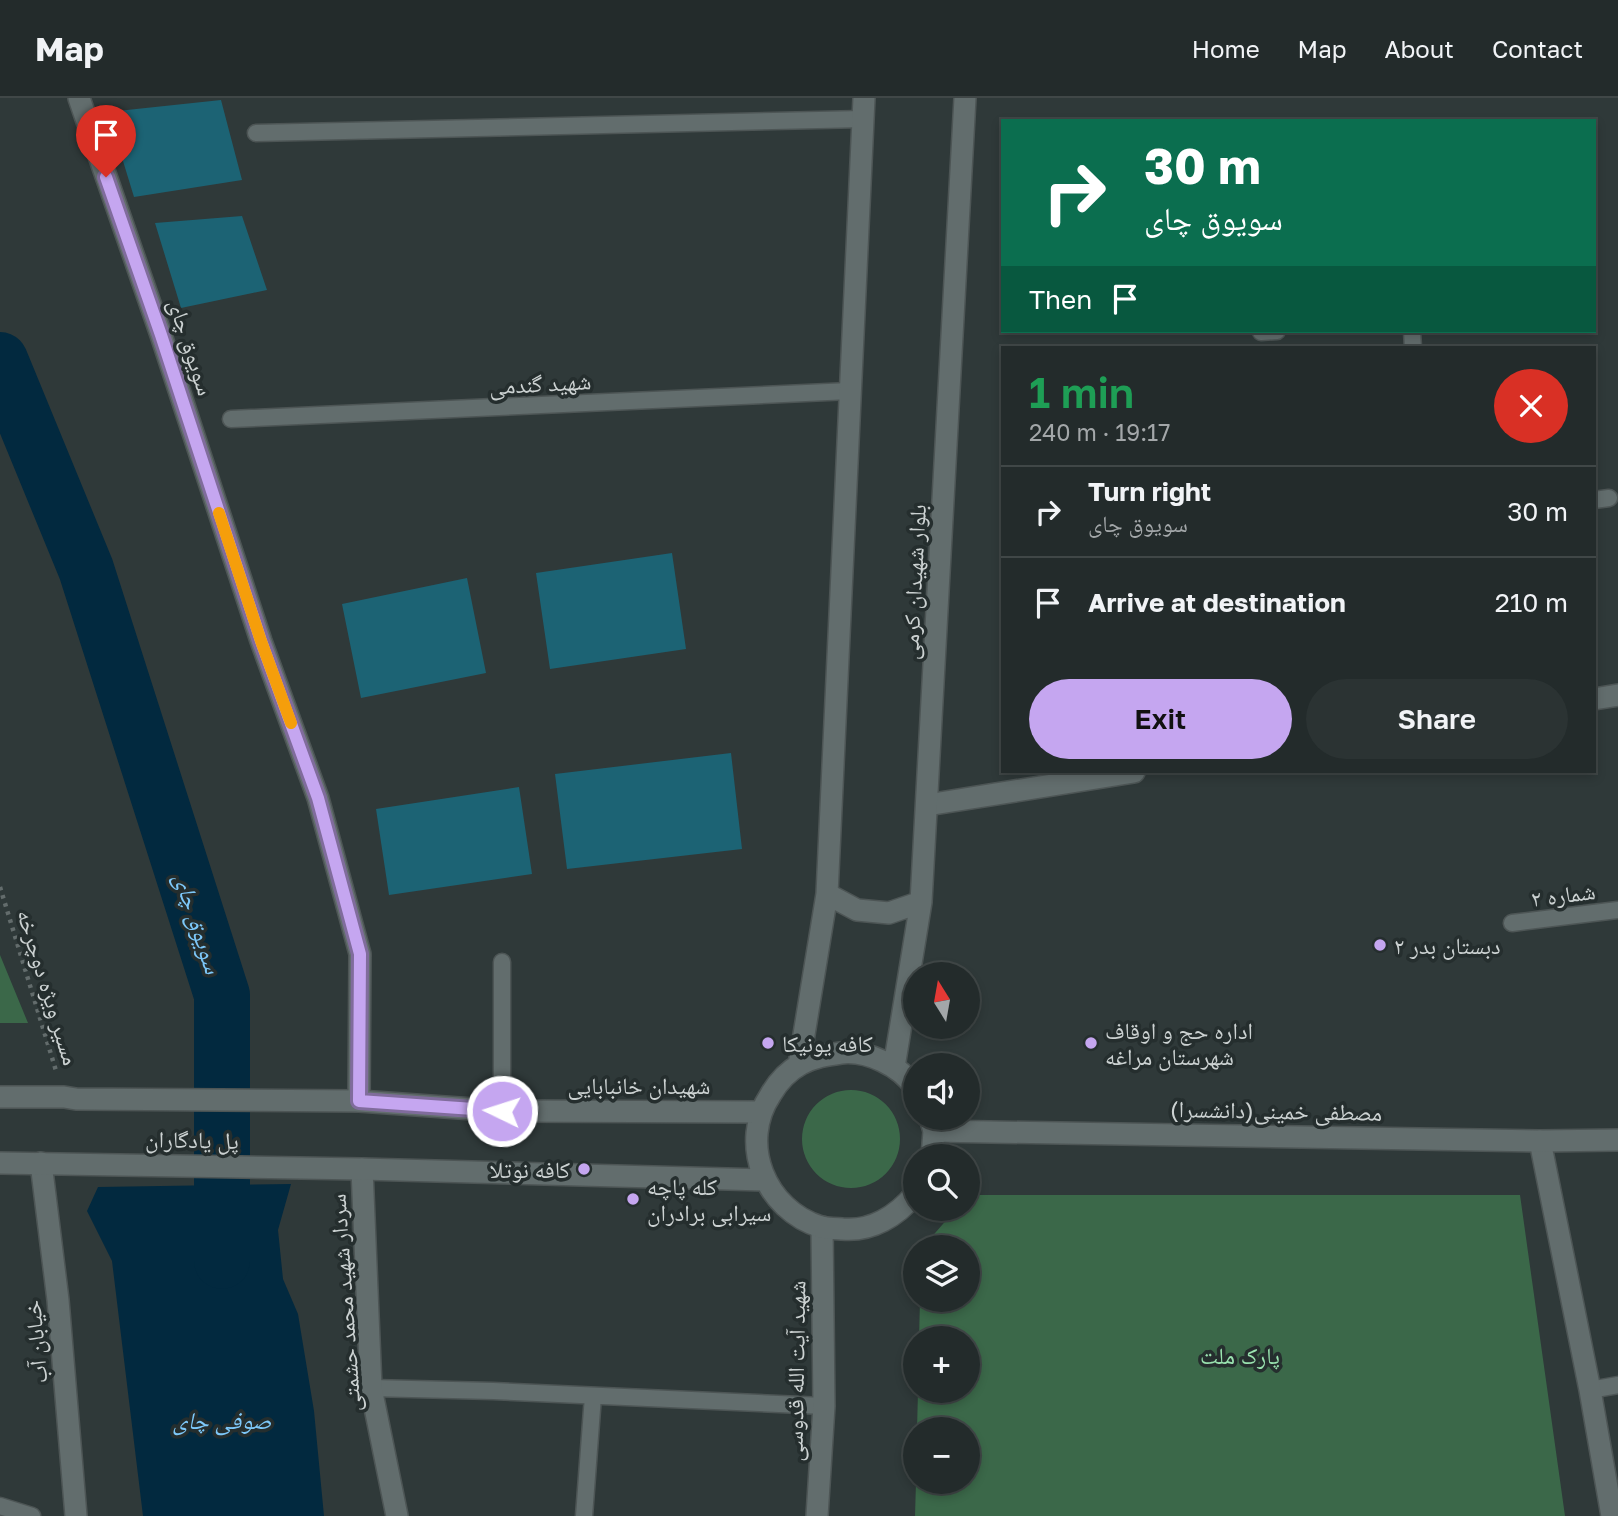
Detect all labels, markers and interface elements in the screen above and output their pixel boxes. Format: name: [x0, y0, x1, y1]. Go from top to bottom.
text: Map: [35, 29, 104, 68]
text: Home: [1192, 34, 1260, 63]
text: Map: [1298, 34, 1347, 63]
text: About: [1385, 34, 1454, 63]
text: Contact: [1492, 34, 1583, 63]
pin: [76, 105, 136, 177]
icon: arrive: [87, 116, 125, 154]
text: 30 m: [1144, 136, 1261, 195]
icon: right: [1029, 147, 1120, 238]
text: سویوق چای: [1144, 199, 1283, 237]
icon: arrive: [1106, 280, 1144, 318]
text: Then: [1029, 284, 1092, 315]
street label: سویوق چای: [162, 295, 221, 399]
street label: شهید گندمی: [488, 366, 592, 401]
text: 1 min: [1029, 367, 1134, 417]
button: close: [1494, 369, 1568, 443]
text: 240 m · 19:17: [1029, 418, 1170, 446]
text: Turn right: [1088, 476, 1211, 507]
icon: right: [1029, 493, 1067, 531]
text: 30 m: [1507, 496, 1568, 527]
street label: بلوار شهیدان کرمی: [895, 504, 932, 661]
text: سویوق چای: [1088, 509, 1188, 537]
icon: arrive: [1029, 584, 1067, 622]
text: Arrive at destination: [1088, 587, 1346, 618]
text: 210 m: [1495, 587, 1568, 618]
button: Exit: [1029, 679, 1292, 759]
button: Share: [1306, 679, 1568, 759]
water label: سویوق چای: [167, 869, 229, 978]
street label: شماره ۲: [1529, 876, 1597, 912]
street label: مسیر ویژه دوچرخه: [11, 906, 86, 1068]
place label: دبستان بدر ۲: [1394, 931, 1501, 960]
marker: دبستان بدر ۲: [1372, 937, 1388, 953]
north arrow: [903, 962, 980, 1040]
map controls: [903, 962, 980, 1494]
place label: اداره حج و اوقاف شهرستان مراغه: [1105, 1016, 1253, 1071]
place label: کافه یونیکا: [782, 1029, 873, 1057]
marker: کافه یونیکا: [760, 1035, 776, 1051]
marker: اداره حج و اوقاف شهرستان مراغه: [1083, 1035, 1099, 1051]
button: sound: [903, 1053, 980, 1130]
street label: شهیدان خانبابایی: [568, 1071, 710, 1100]
position arrow: [465, 1074, 539, 1148]
street label: (دانشسرا)مصطفی خمینی: [1170, 1094, 1382, 1127]
street label: پل یادگاران: [145, 1124, 239, 1155]
button: search: [903, 1144, 980, 1221]
place label: کافه نوتلا: [490, 1155, 570, 1183]
marker: کافه نوتلا: [576, 1161, 592, 1177]
place label: کله پاچه سیرابی برادران: [647, 1172, 772, 1227]
marker: کله پاچه سیرابی برادران: [625, 1191, 641, 1207]
street label: سردار شهید محمد حشمتی: [322, 1193, 367, 1413]
button: layers: [903, 1235, 980, 1312]
street label: شهید آیت الله قدوسی: [779, 1280, 812, 1462]
street label: خیابان آب: [17, 1299, 54, 1385]
button: +: [903, 1326, 980, 1403]
park label: پارک ملت: [1200, 1341, 1280, 1370]
water label: صوفی چای: [173, 1405, 272, 1436]
button: −: [903, 1417, 980, 1494]

